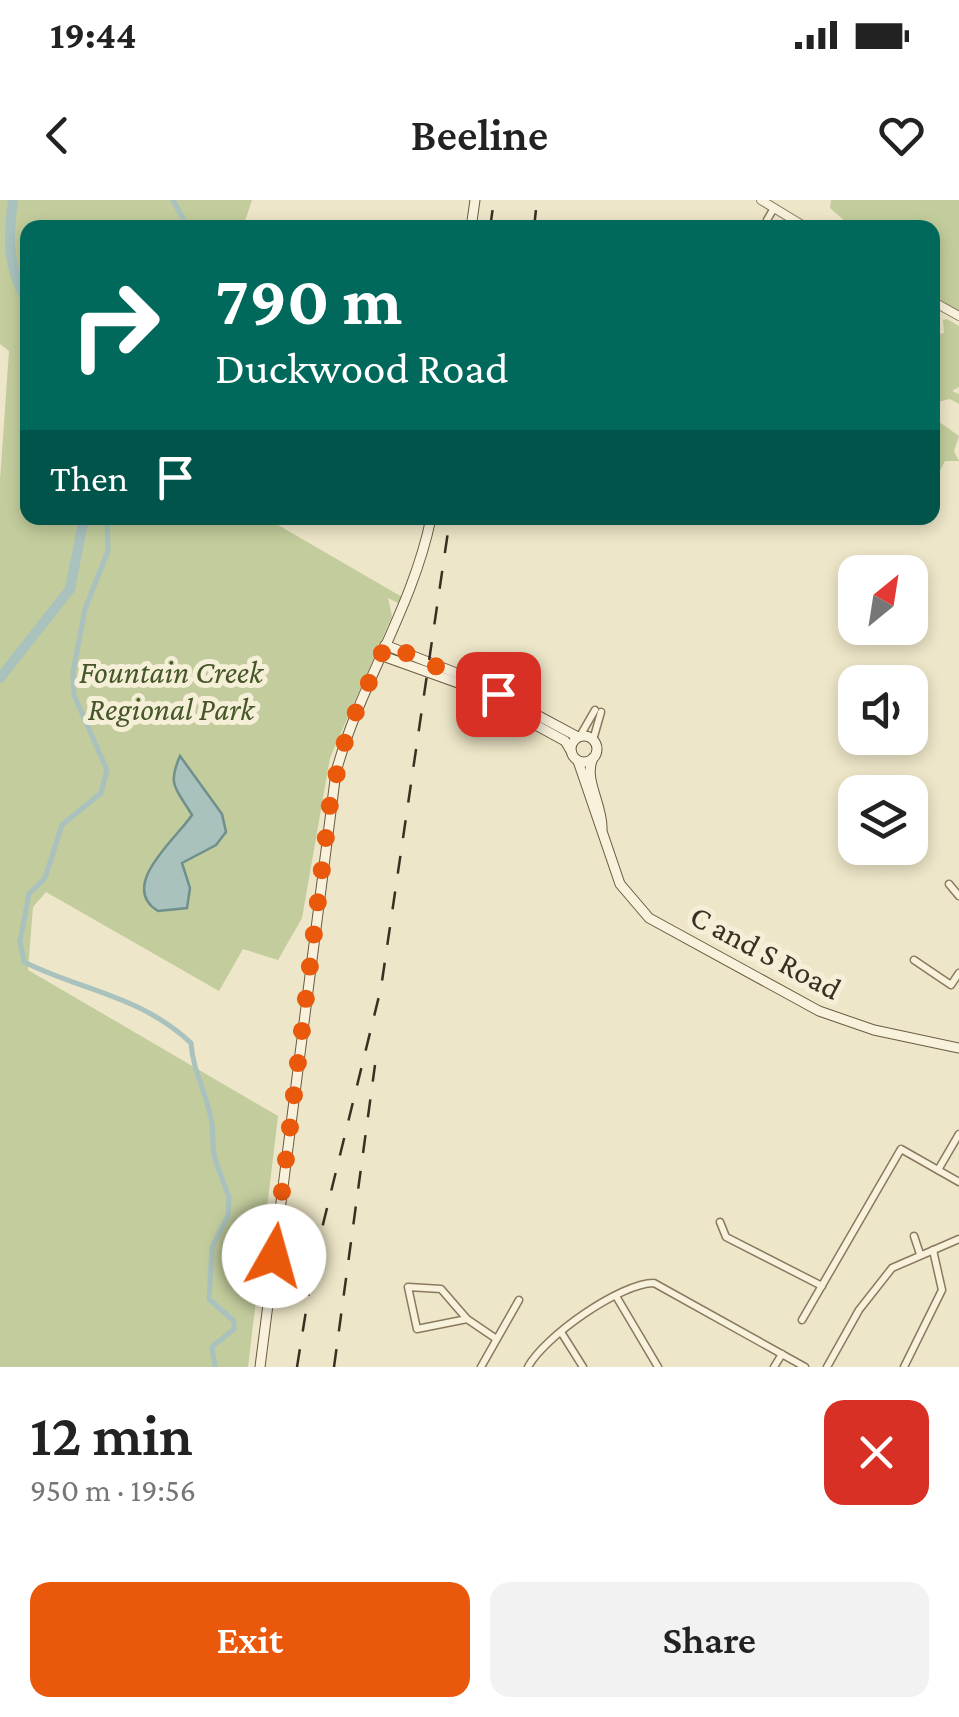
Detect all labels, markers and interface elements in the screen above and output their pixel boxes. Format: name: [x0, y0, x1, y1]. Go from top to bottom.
text: 19:44: [50, 14, 137, 56]
icon: back: [30, 108, 85, 163]
icon: heart: [874, 108, 929, 163]
text: Beeline: [411, 110, 548, 160]
icon: right: [50, 260, 180, 390]
text: 790 m: [215, 261, 402, 339]
text: Duckwood Road: [215, 343, 509, 393]
icon: arrive: [148, 450, 203, 505]
text: Then: [50, 457, 128, 499]
north arrow: [838, 555, 928, 645]
map controls: [838, 555, 928, 865]
pin: [456, 652, 541, 737]
park label: Fountain Creek Regional Park: [79, 654, 265, 727]
button: sound: [838, 665, 928, 755]
icon: arrive: [471, 667, 526, 722]
button: layers: [838, 775, 928, 865]
street label: C and S Road: [684, 897, 848, 1007]
position arrow: [222, 1204, 326, 1308]
button: close: [824, 1400, 929, 1505]
text: 12 min: [30, 1401, 193, 1468]
text: 950 m · 19:56: [30, 1472, 196, 1508]
button: Exit: [30, 1582, 470, 1697]
button: Share: [490, 1582, 929, 1697]

